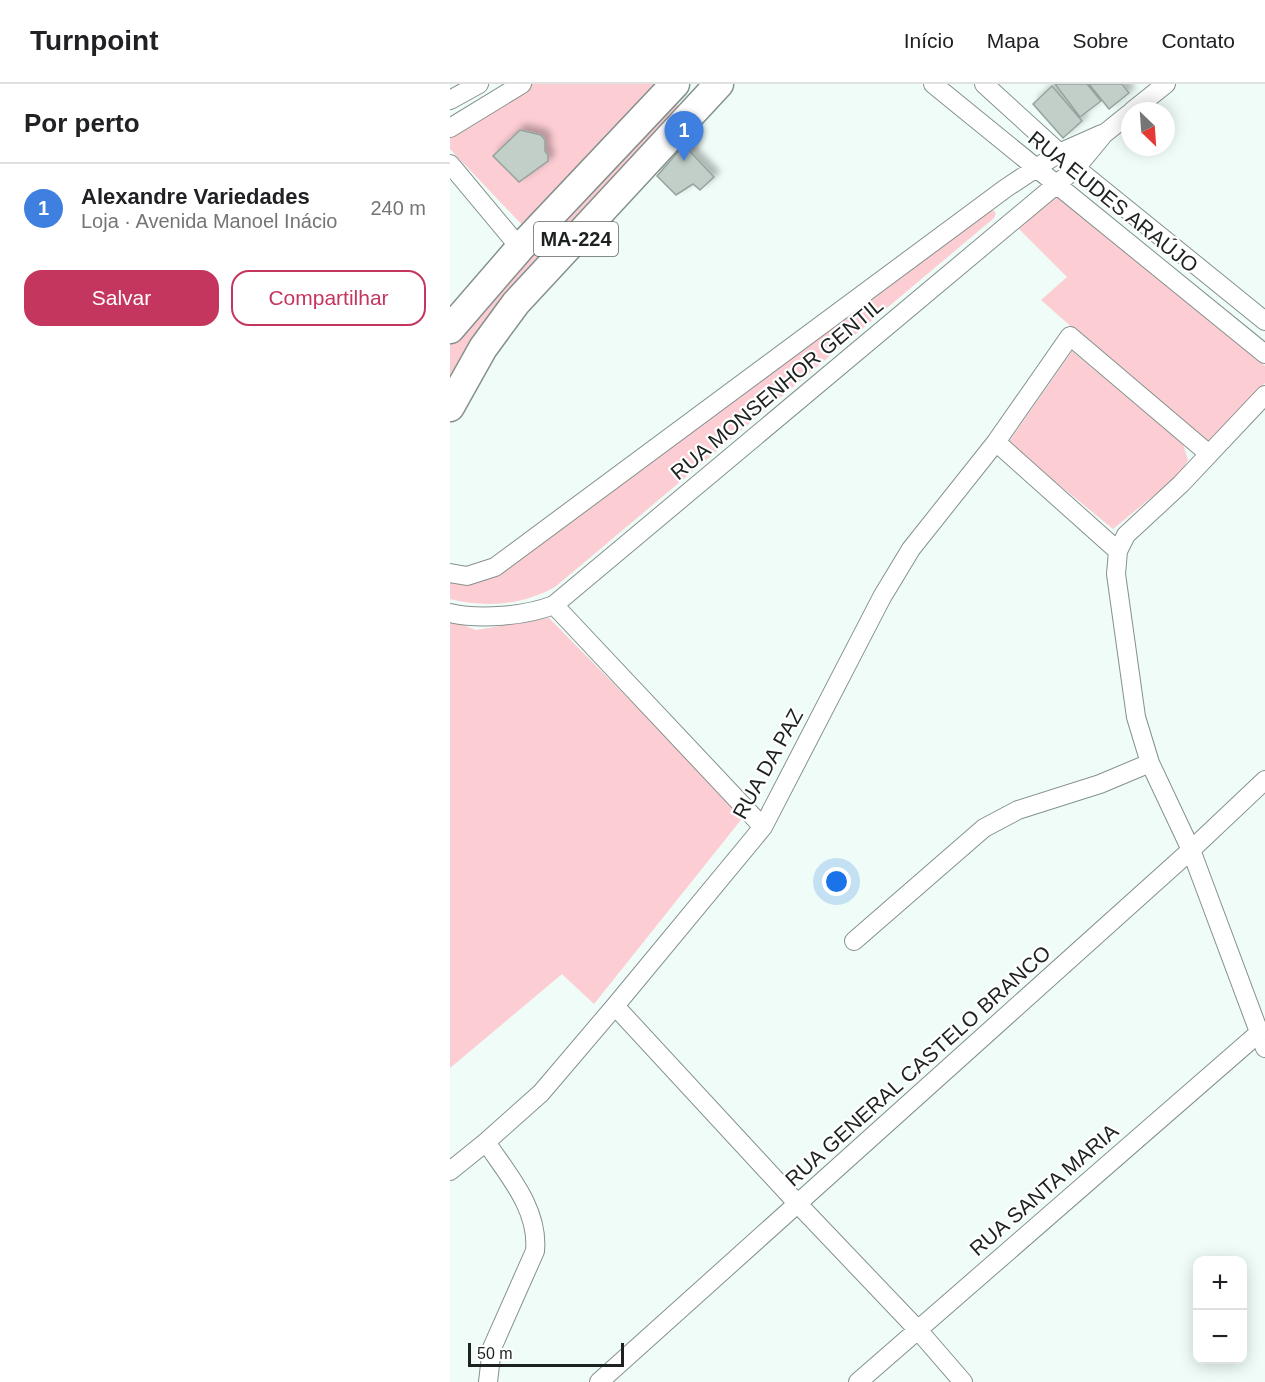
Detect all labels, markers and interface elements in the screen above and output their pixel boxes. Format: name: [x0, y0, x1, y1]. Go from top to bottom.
text: Turnpoint: [30, 25, 159, 56]
text: Início: [904, 29, 954, 52]
text: Mapa: [987, 29, 1039, 52]
text: Sobre: [1072, 29, 1128, 52]
text: Contato: [1161, 29, 1235, 52]
north arrow: [1121, 102, 1175, 156]
text: Por perto: [24, 108, 140, 138]
pin: 1: [664, 112, 704, 161]
street label: RUA EUDES ARAÚJO: [1024, 126, 1203, 277]
text: Alexandre Variedades: [81, 184, 310, 209]
text: 1: [38, 197, 49, 219]
text: 240 m: [370, 197, 426, 219]
text: Loja · Avenida Manoel Inácio: [81, 210, 337, 232]
road number: MA-224: [534, 222, 618, 256]
button: Salvar: [24, 270, 219, 326]
button: Compartilhar: [231, 270, 426, 326]
street label: RUA MONSENHOR GENTIL: [666, 293, 887, 484]
street label: RUA DA PAZ: [728, 705, 807, 823]
your location: [822, 867, 851, 896]
street label: RUA GENERAL CASTELO BRANCO: [781, 941, 1055, 1191]
street label: RUA SANTA MARIA: [965, 1119, 1122, 1260]
map controls: [1193, 1256, 1247, 1364]
button: +: [1193, 1256, 1247, 1310]
button: −: [1193, 1310, 1247, 1364]
scale bar: [468, 1340, 624, 1368]
text: 50 m: [477, 1345, 513, 1362]

